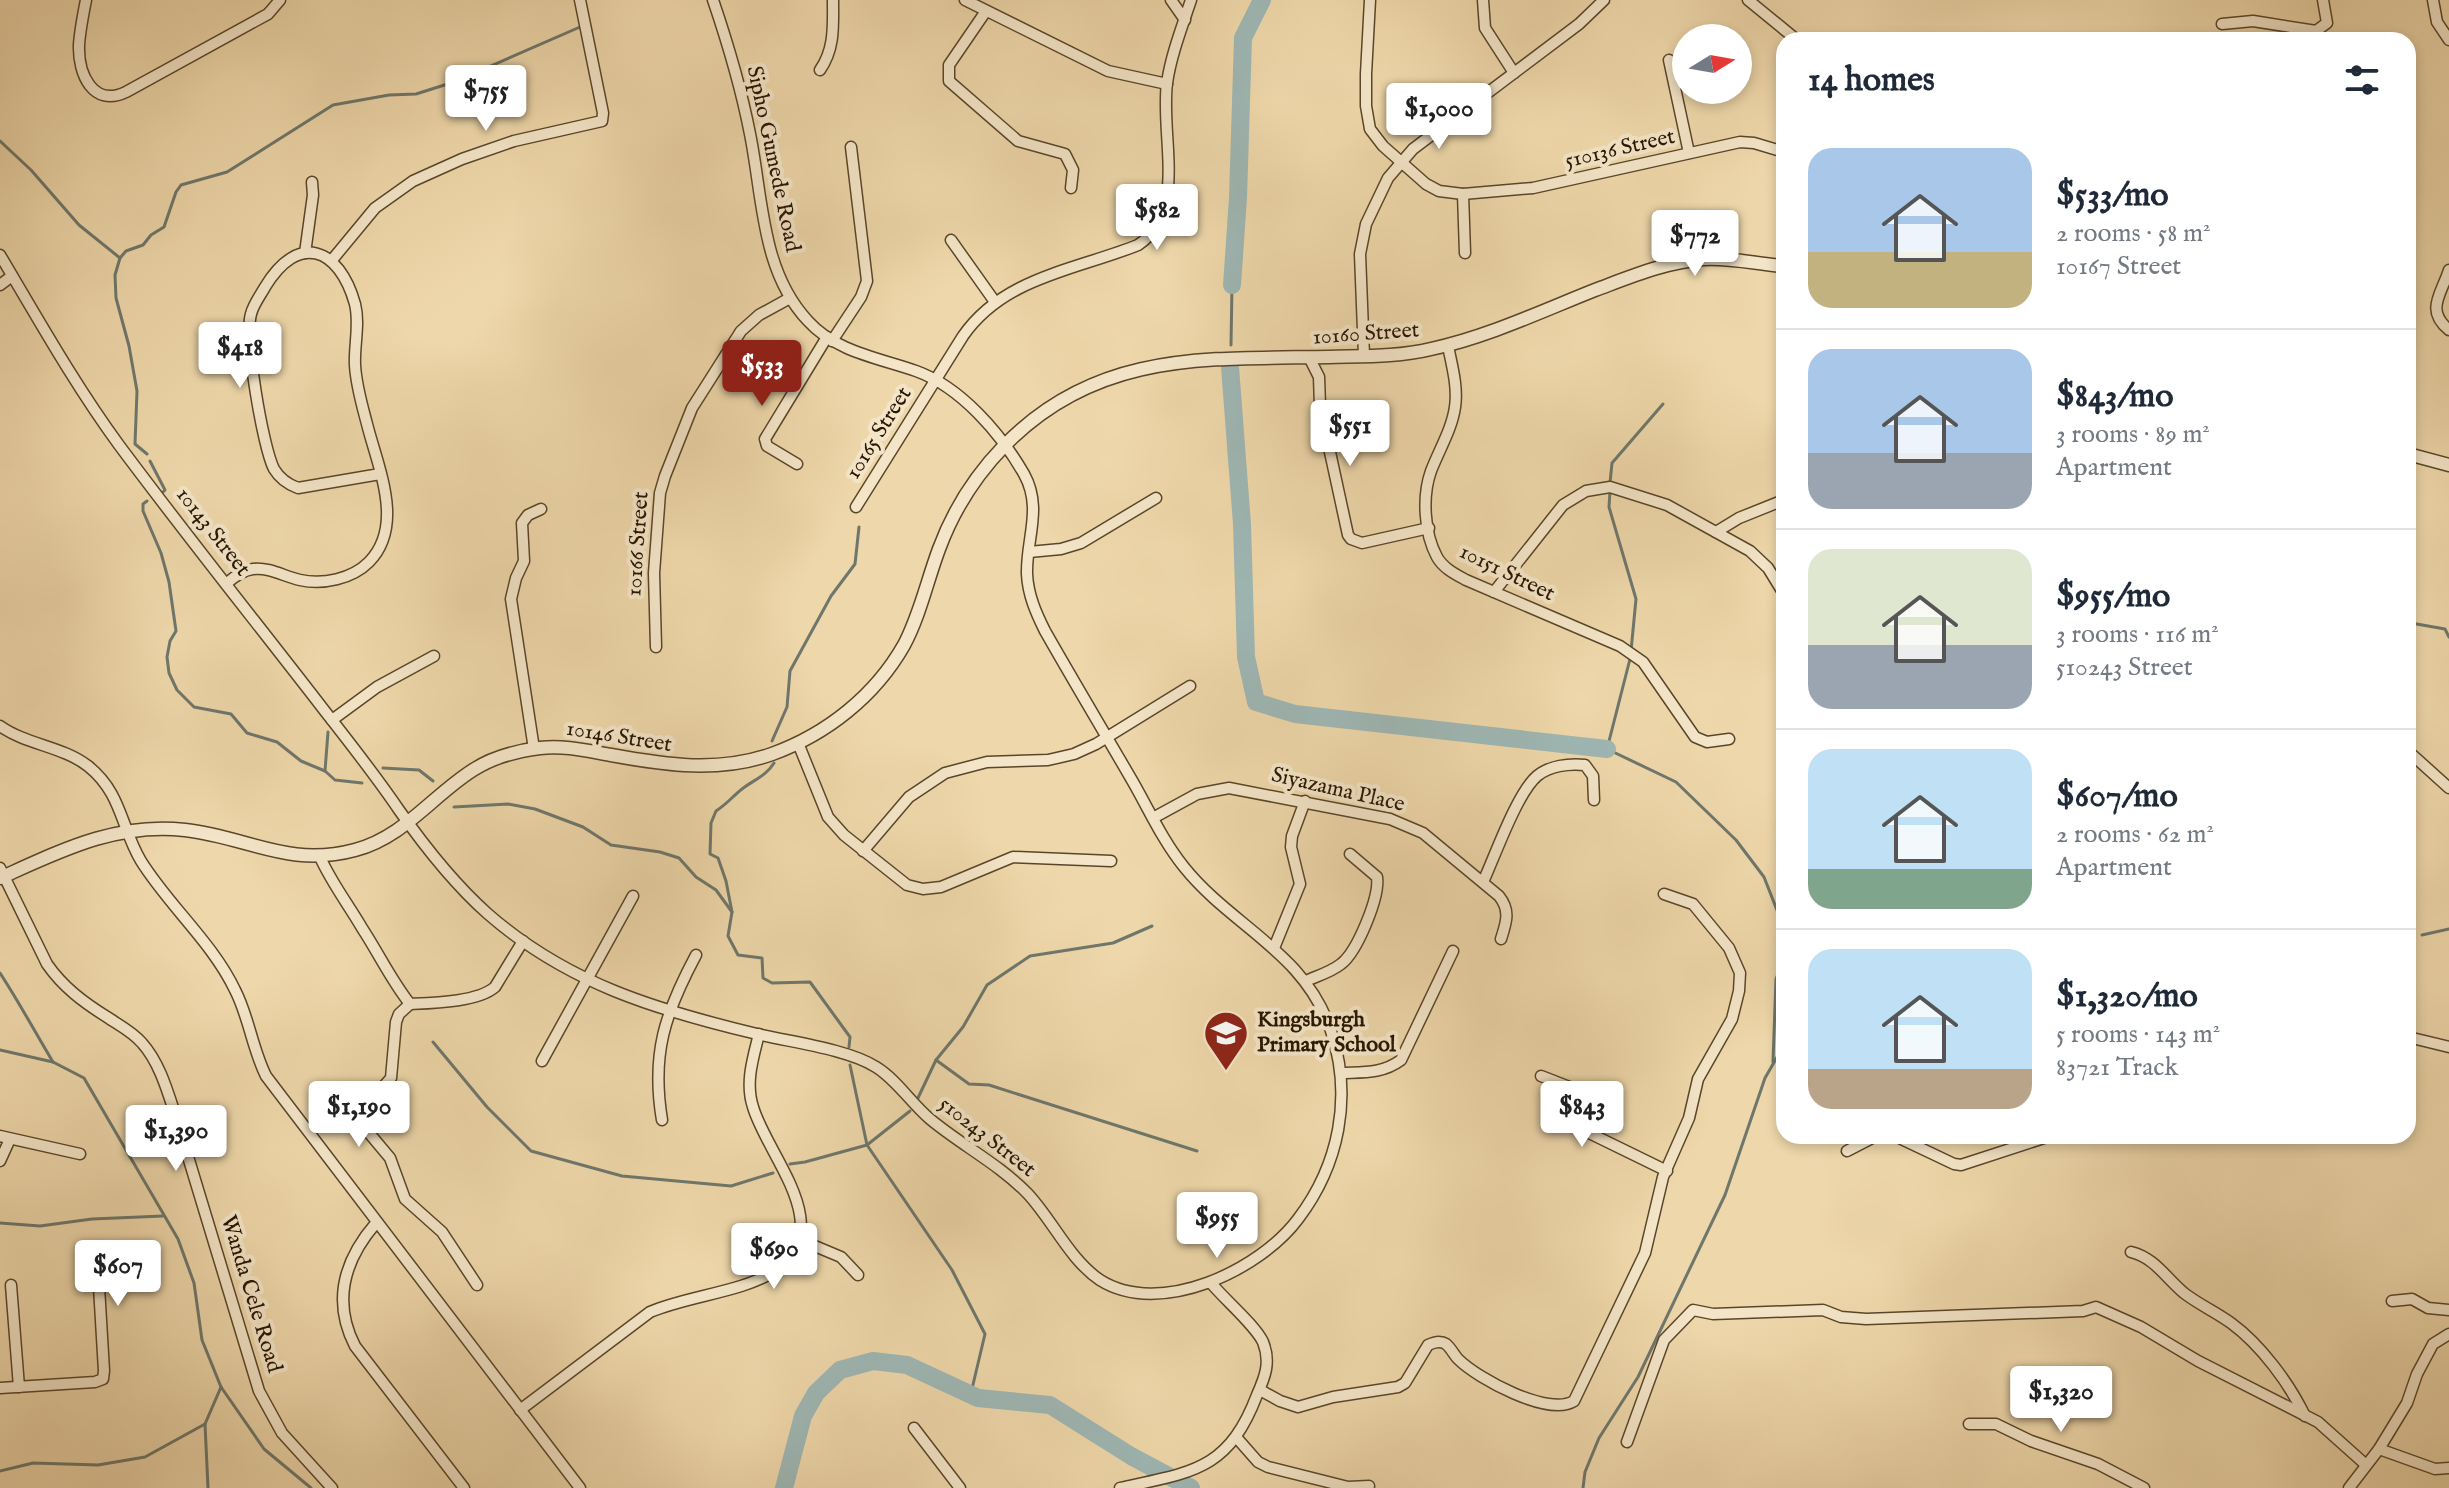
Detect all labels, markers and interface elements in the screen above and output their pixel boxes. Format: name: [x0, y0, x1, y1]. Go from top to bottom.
north arrow: [1672, 24, 1752, 104]
map controls: [1672, 24, 1752, 104]
icon: filters: [2340, 58, 2384, 102]
text: 14 homes: [1808, 59, 1935, 102]
street label: Sipho Gumede Road: [740, 63, 806, 255]
pin: $755: [439, 65, 533, 133]
text: $755: [463, 74, 509, 107]
pin: $1,000: [1374, 83, 1504, 151]
text: $1,000: [1404, 92, 1474, 125]
street label: 510136 Street: [1562, 123, 1678, 175]
text: $533/mo: [2056, 174, 2169, 217]
icon: home: [1872, 180, 1968, 276]
pin: $582: [1110, 184, 1204, 252]
text: $582: [1134, 193, 1180, 226]
pin: $772: [1648, 210, 1742, 278]
text: 2 rooms · 58 m²: [2056, 217, 2210, 250]
text: $772: [1670, 219, 1720, 252]
text: 10167 Street: [2056, 250, 2181, 283]
street label: 10160 Street: [1312, 316, 1421, 352]
pin: $418: [193, 322, 287, 390]
text: $418: [216, 331, 264, 364]
pin: $533: [715, 340, 809, 408]
text: $533: [740, 349, 784, 382]
text: $843/mo: [2056, 375, 2174, 418]
street label: 10165 Street: [840, 381, 919, 484]
icon: home: [1872, 381, 1968, 477]
pin: $551: [1303, 400, 1397, 468]
text: $551: [1329, 409, 1371, 442]
text: 3 rooms · 89 m²: [2056, 418, 2210, 451]
text: Apartment: [2056, 451, 2172, 484]
street label: 10143 Street: [170, 482, 257, 583]
street label: 10166 Street: [620, 490, 656, 597]
street label: 10151 Street: [1455, 538, 1560, 608]
text: $955/mo: [2056, 575, 2170, 618]
icon: home: [1872, 581, 1968, 677]
text: 3 rooms · 116 m²: [2056, 618, 2219, 651]
text: 510243 Street: [2056, 651, 2193, 684]
street label: 10146 Street: [564, 715, 674, 759]
street label: Siyazama Place: [1269, 761, 1407, 819]
text: $607/mo: [2056, 775, 2178, 818]
icon: home: [1872, 781, 1968, 877]
text: 2 rooms · 62 m²: [2056, 818, 2214, 851]
text: Apartment: [2056, 851, 2172, 884]
text: $1,320/mo: [2056, 975, 2198, 1018]
icon: home: [1872, 981, 1968, 1077]
place label: Kingsburgh Primary School: [1257, 1006, 1397, 1059]
school or university icon: Kingsburgh Primary School: [1202, 1009, 1250, 1072]
text: 5 rooms · 143 m²: [2056, 1018, 2220, 1051]
text: 83721 Track: [2056, 1051, 2178, 1084]
pin: $1,190: [294, 1081, 424, 1149]
pin: $843: [1535, 1081, 1629, 1149]
text: $1,190: [327, 1090, 391, 1123]
street label: 510243 Street: [933, 1090, 1042, 1184]
text: $843: [1558, 1090, 1606, 1123]
pin: $1,390: [111, 1105, 241, 1173]
text: $1,390: [144, 1114, 208, 1147]
pin: $955: [1170, 1192, 1264, 1260]
text: $955: [1195, 1201, 1239, 1234]
street label: Wanda Cele Road: [214, 1212, 288, 1376]
pin: $690: [727, 1223, 821, 1291]
text: $690: [749, 1232, 799, 1265]
pin: $607: [71, 1240, 165, 1308]
text: $607: [93, 1249, 143, 1282]
pin: $1,320: [1996, 1366, 2126, 1434]
text: $1,320: [2028, 1375, 2094, 1408]

